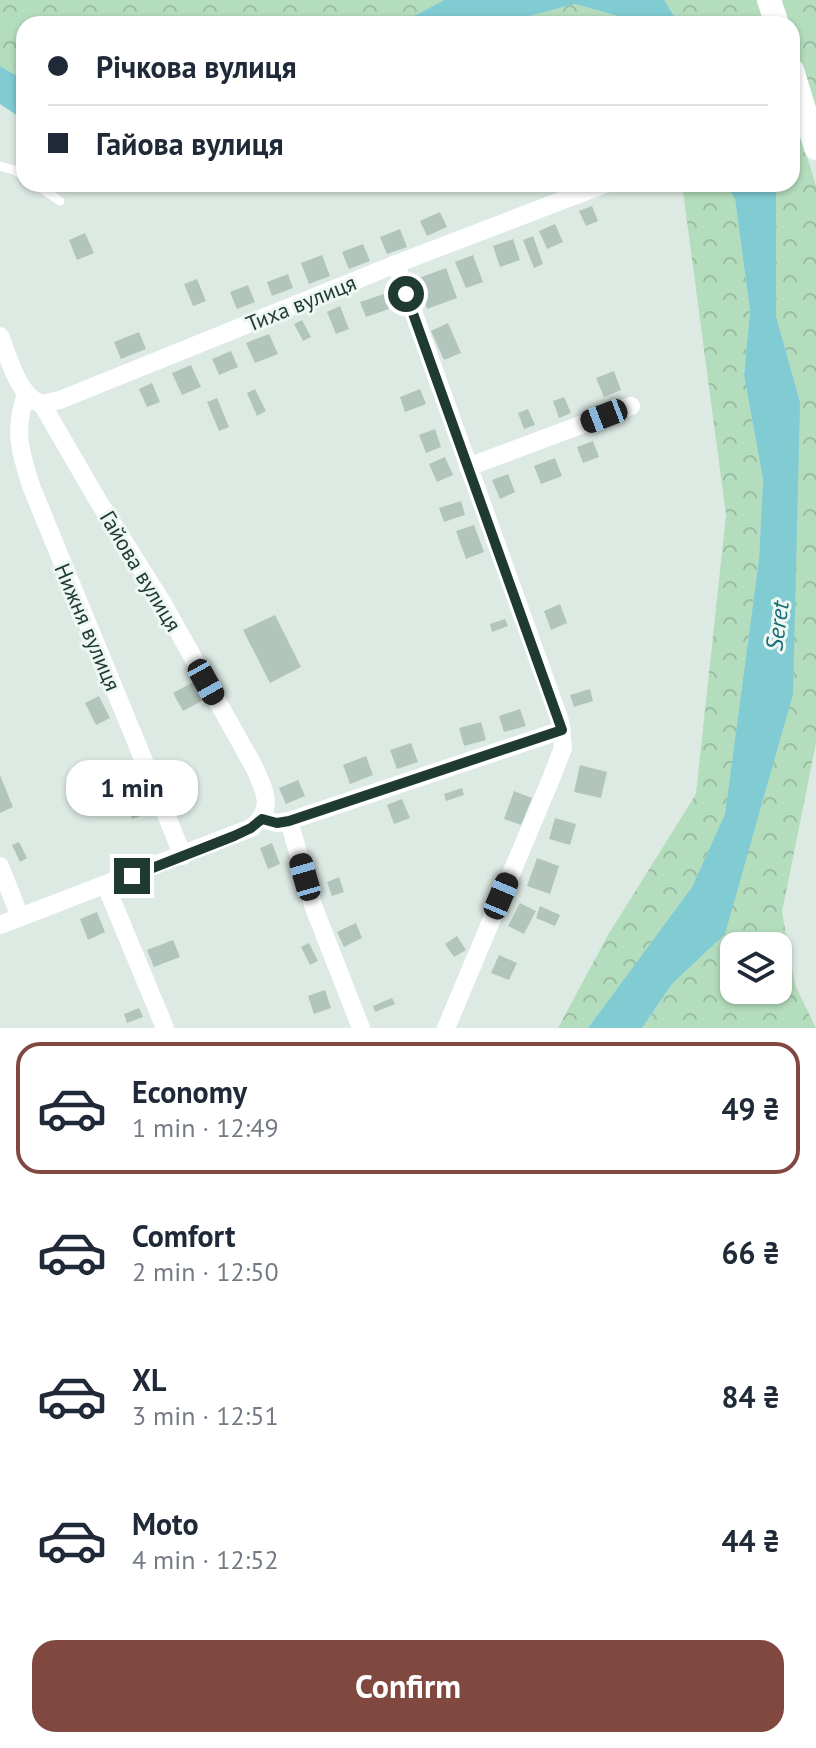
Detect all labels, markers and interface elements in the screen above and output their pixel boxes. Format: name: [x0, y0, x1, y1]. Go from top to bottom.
text: Річкова вулиця: [96, 47, 297, 86]
text: Гайова вулиця: [96, 124, 284, 163]
street label: Тиха вулиця: [242, 268, 360, 338]
route start: [388, 276, 424, 312]
car: [577, 396, 631, 436]
street label: Гайова вулиця: [94, 505, 188, 637]
street label: Нижня вулиця: [49, 559, 127, 695]
water label: Seret: [758, 598, 796, 653]
car: [184, 655, 228, 709]
callout: 1 min: [66, 760, 198, 816]
text: 1 min: [100, 771, 164, 804]
car: [287, 851, 323, 903]
route end: [114, 858, 150, 894]
car: [481, 869, 521, 923]
map controls: [720, 932, 792, 1004]
button: layers: [720, 932, 792, 1004]
icon: car: [36, 1072, 108, 1144]
text: Economy: [132, 1072, 247, 1111]
text: 49 ₴: [721, 1089, 780, 1128]
text: 1 min · 12:49: [132, 1111, 279, 1144]
icon: car: [36, 1216, 108, 1288]
text: Comfort: [132, 1216, 235, 1255]
text: 66 ₴: [721, 1233, 780, 1272]
text: 2 min · 12:50: [132, 1255, 279, 1288]
icon: car: [36, 1360, 108, 1432]
text: XL: [132, 1360, 166, 1399]
text: 84 ₴: [721, 1377, 780, 1416]
text: 3 min · 12:51: [132, 1399, 279, 1432]
icon: car: [36, 1504, 108, 1576]
text: Moto: [132, 1504, 199, 1543]
text: 44 ₴: [721, 1521, 780, 1560]
text: 4 min · 12:52: [132, 1543, 279, 1576]
button: Confirm: [32, 1640, 784, 1732]

